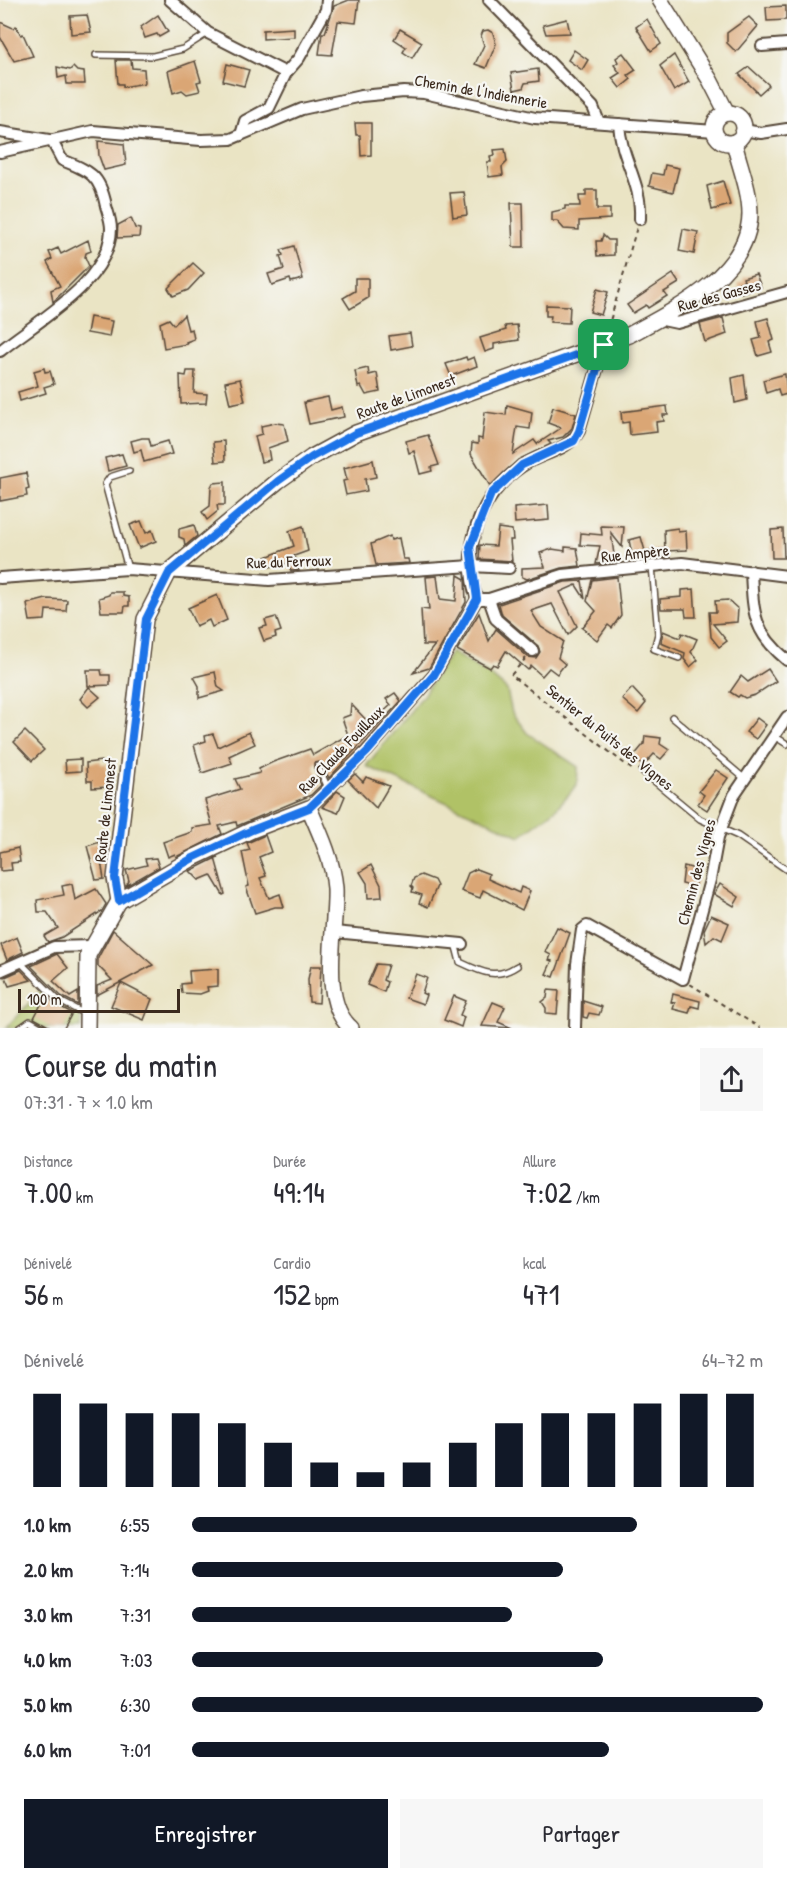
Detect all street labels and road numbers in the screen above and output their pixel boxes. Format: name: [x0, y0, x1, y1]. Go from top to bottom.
street label: Chemin de l'Indiennerie: [413, 68, 550, 114]
street label: Rue des Gasses: [675, 273, 763, 317]
street label: Route de Limonest: [353, 368, 459, 424]
street label: Rue Ampère: [600, 538, 671, 568]
street label: Rue du Ferroux: [246, 549, 332, 573]
street label: Sentier du Puits des Vignes: [542, 679, 678, 795]
street label: Rue Claude Fouilloux: [293, 700, 389, 798]
street label: Route de Limonest: [89, 757, 121, 863]
street label: Chemin des Vignes: [671, 816, 721, 928]

